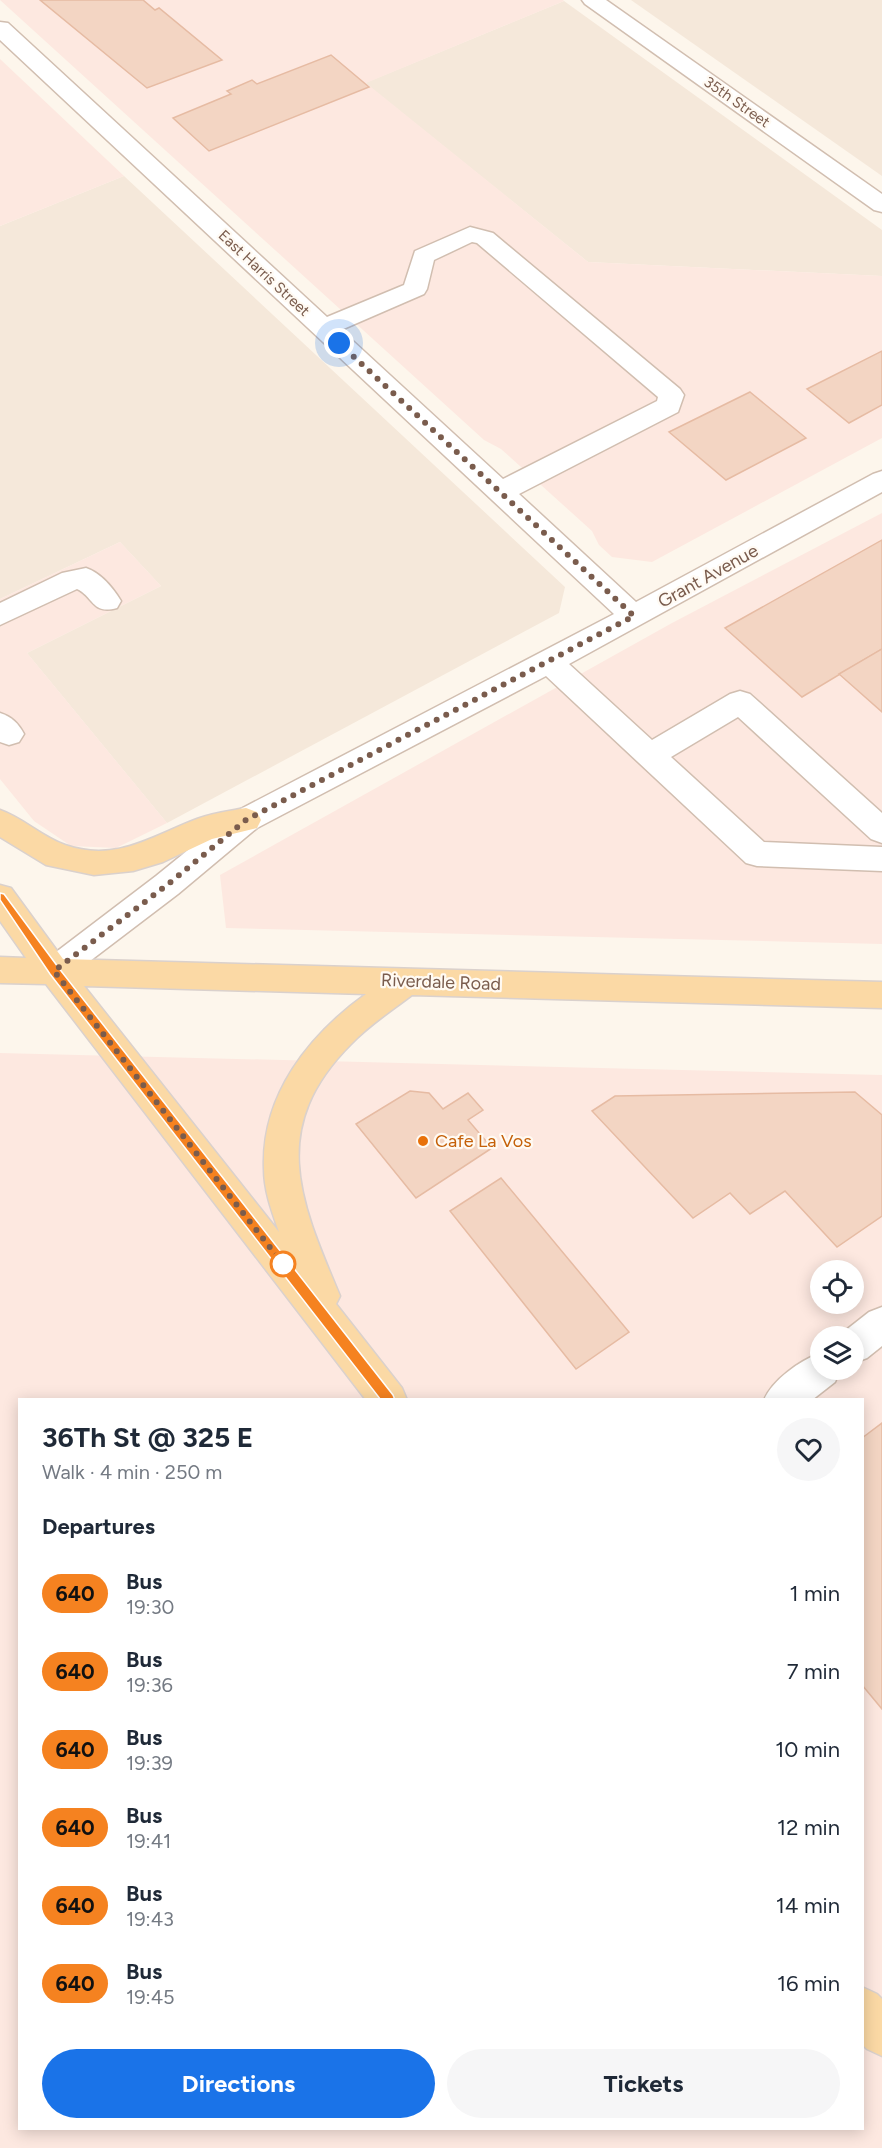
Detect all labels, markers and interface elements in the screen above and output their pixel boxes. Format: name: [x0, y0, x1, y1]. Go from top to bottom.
street label: 35th Street: [700, 73, 774, 132]
street label: East Harris Street: [215, 226, 314, 320]
your location: [324, 328, 354, 358]
street label: Grant Avenue: [654, 539, 762, 613]
street label: Riverdale Road: [381, 969, 501, 995]
place label: Cafe La Vos: [435, 1130, 532, 1152]
marker: Cafe La Vos: [416, 1134, 430, 1148]
unlabelled marker: [270, 1251, 296, 1277]
map controls: [810, 1260, 864, 1380]
button: locate: [810, 1260, 864, 1314]
button: layers: [810, 1326, 864, 1380]
button: heart: [777, 1418, 840, 1481]
text: 36Th St @ 325 E: [42, 1420, 253, 1454]
text: Walk · 4 min · 250 m: [42, 1460, 222, 1484]
text: Departures: [42, 1513, 155, 1540]
text: Bus: [126, 1568, 162, 1595]
text: 1 min: [789, 1580, 840, 1607]
text: 640: [55, 1581, 95, 1606]
text: 19:30: [126, 1595, 174, 1619]
text: Bus: [126, 1646, 162, 1673]
text: 7 min: [787, 1658, 840, 1685]
text: 640: [55, 1659, 95, 1684]
text: 19:36: [126, 1673, 173, 1697]
text: Bus: [126, 1724, 162, 1751]
text: 10 min: [775, 1736, 840, 1763]
text: 640: [55, 1737, 95, 1762]
text: 19:39: [126, 1751, 173, 1775]
text: Bus: [126, 1802, 162, 1829]
text: 12 min: [777, 1814, 840, 1841]
text: 640: [55, 1815, 95, 1840]
text: 19:41: [126, 1829, 171, 1853]
text: Bus: [126, 1880, 162, 1907]
text: 14 min: [776, 1892, 840, 1919]
text: 640: [55, 1893, 95, 1918]
text: 19:43: [126, 1907, 174, 1931]
text: Bus: [126, 1958, 162, 1985]
text: 16 min: [777, 1970, 840, 1997]
text: 640: [55, 1971, 95, 1996]
text: 19:45: [126, 1985, 175, 2009]
button: Directions: [42, 2049, 435, 2118]
button: Tickets: [447, 2049, 840, 2118]

